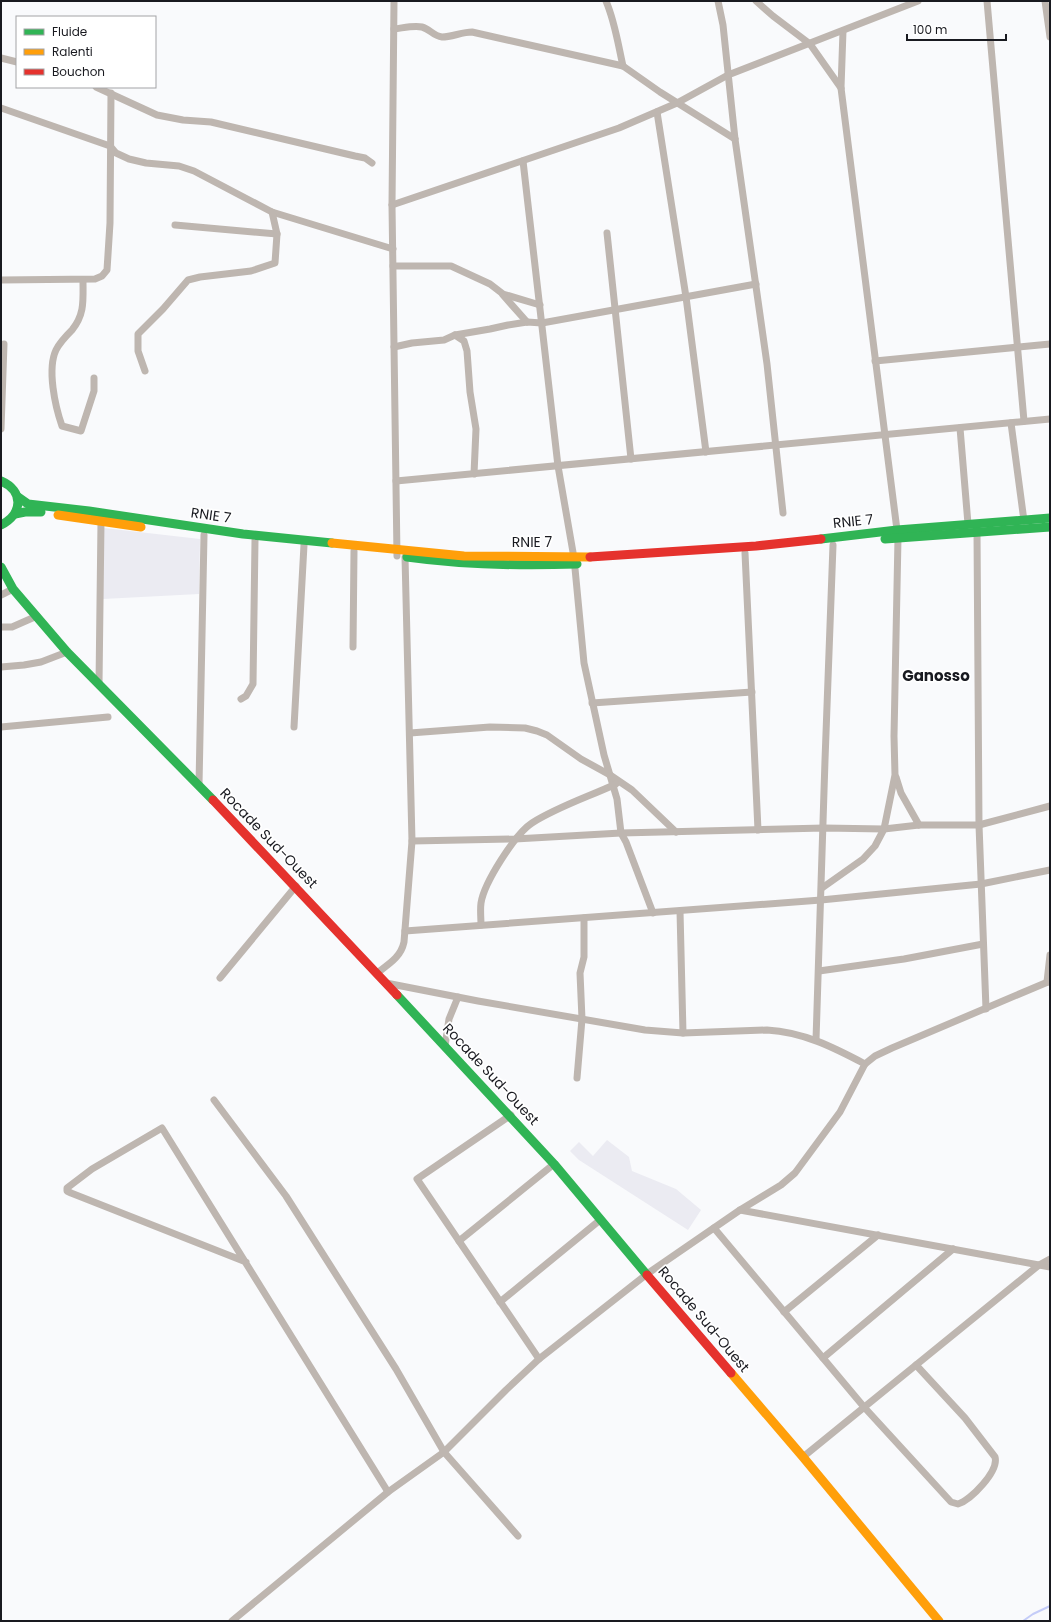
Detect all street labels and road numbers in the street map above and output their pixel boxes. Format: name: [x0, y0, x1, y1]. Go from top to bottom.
street label: RNIE 7: [190, 502, 233, 528]
street label: RNIE 7: [832, 509, 874, 533]
street label: RNIE 7: [512, 532, 553, 552]
street label: Rocade Sud-Ouest: [216, 783, 322, 893]
street label: Rocade Sud-Ouest: [438, 1019, 544, 1129]
street label: Rocade Sud-Ouest: [654, 1262, 754, 1376]

